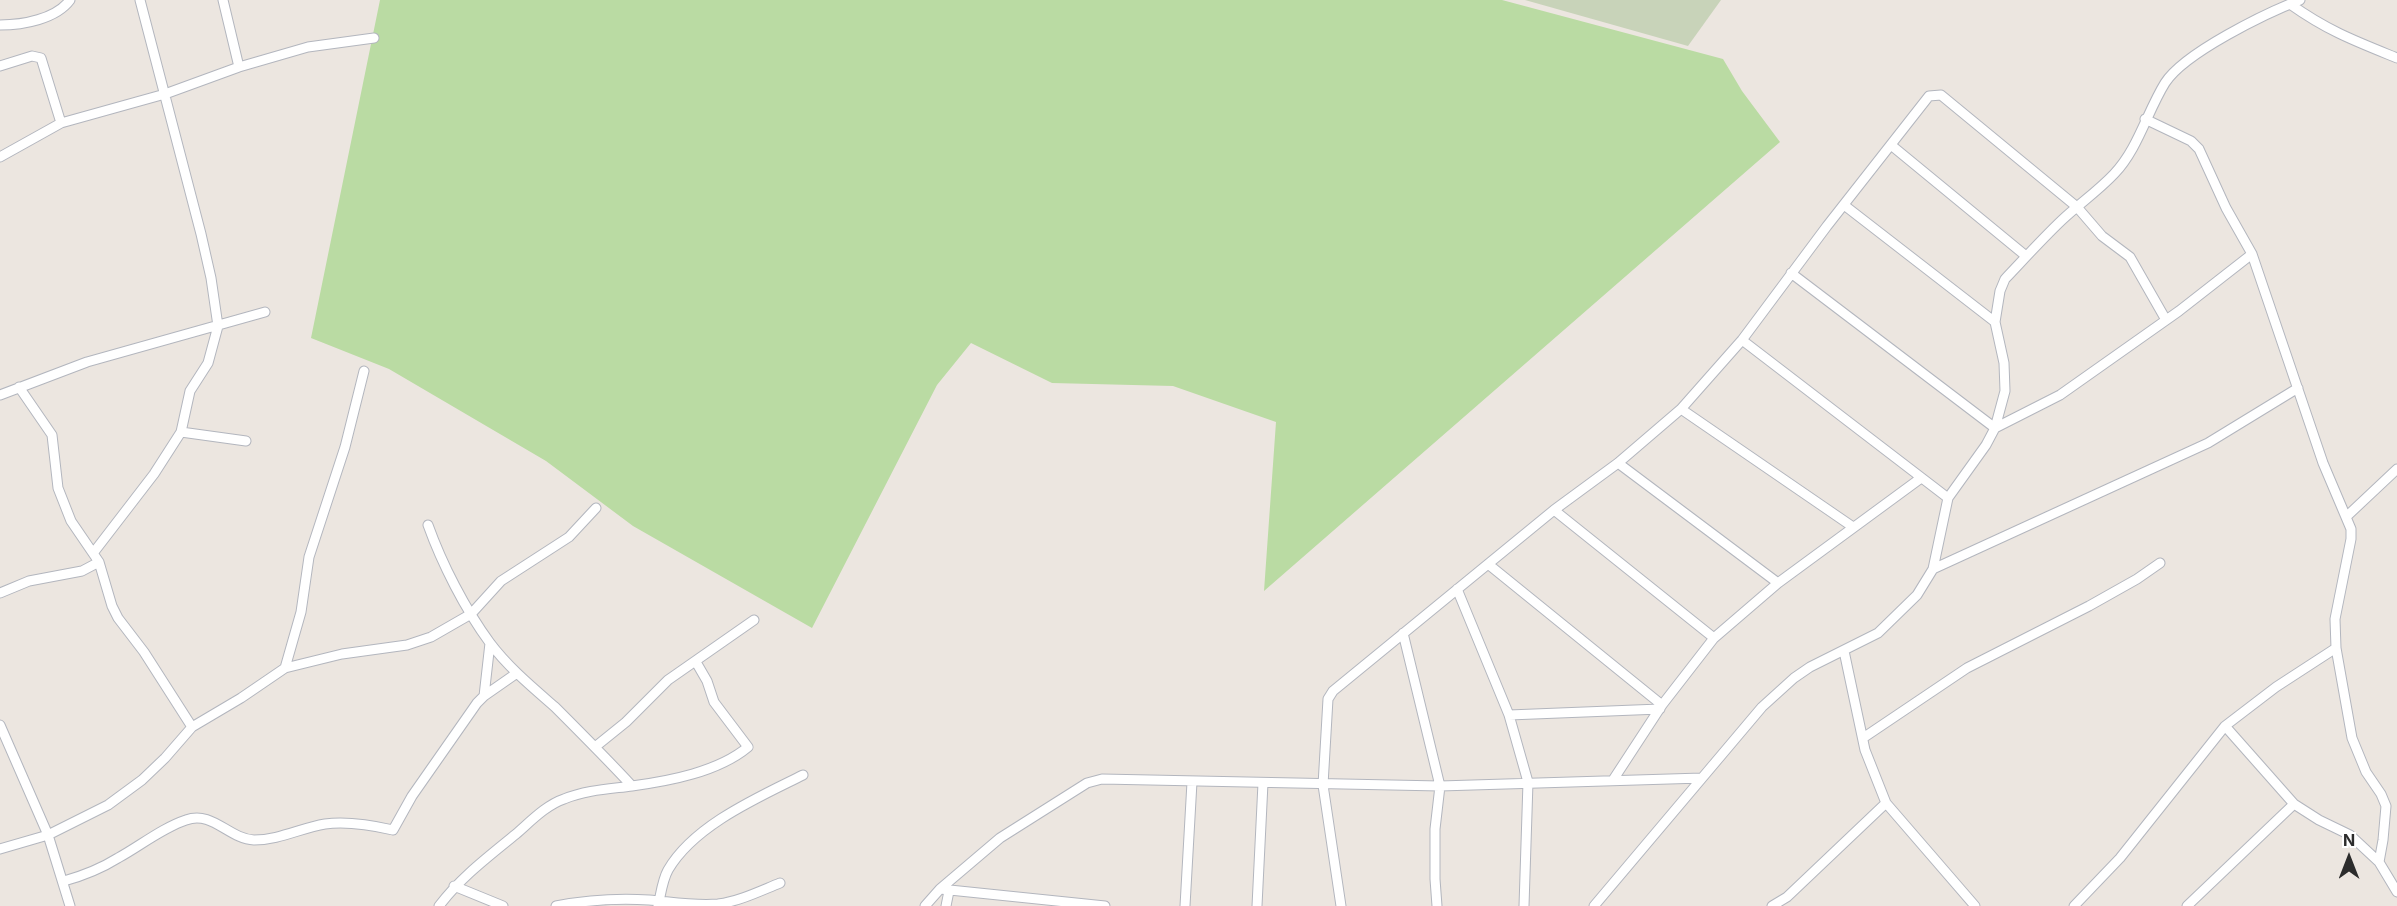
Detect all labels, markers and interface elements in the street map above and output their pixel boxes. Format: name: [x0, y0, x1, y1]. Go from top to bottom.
north arrow: [2319, 828, 2379, 888]
text: N: [2343, 830, 2355, 850]

